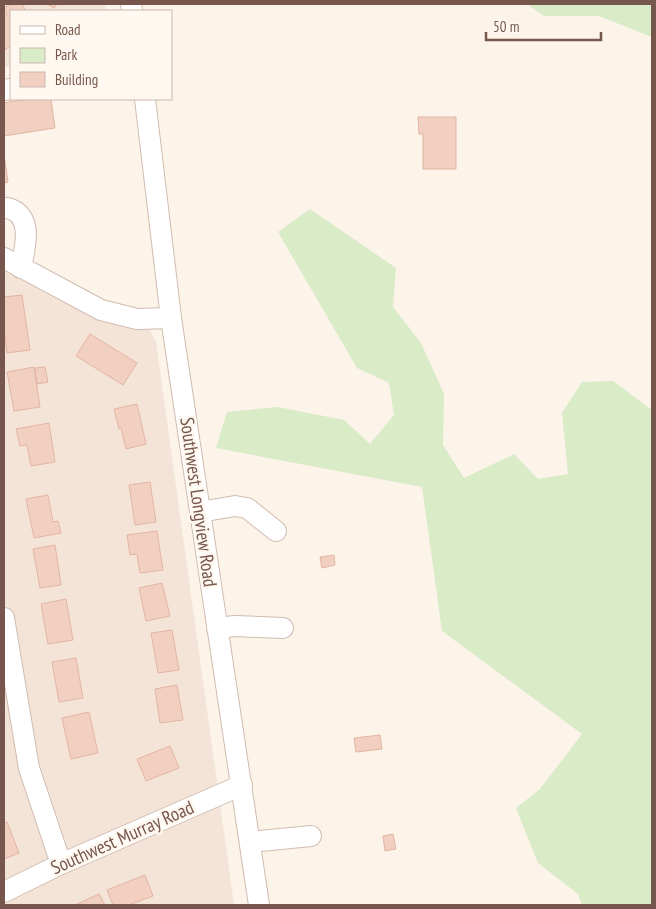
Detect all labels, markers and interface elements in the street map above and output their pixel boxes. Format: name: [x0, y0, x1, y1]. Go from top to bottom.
legend: [10, 10, 172, 100]
scale bar: [486, 10, 601, 42]
text: 50 m: [493, 17, 519, 36]
text: Road: [55, 20, 81, 39]
text: Park: [55, 45, 77, 64]
text: Building: [55, 70, 98, 89]
street label: Southwest Longview Road: [175, 416, 223, 588]
street label: Southwest Murray Road: [47, 795, 197, 879]

